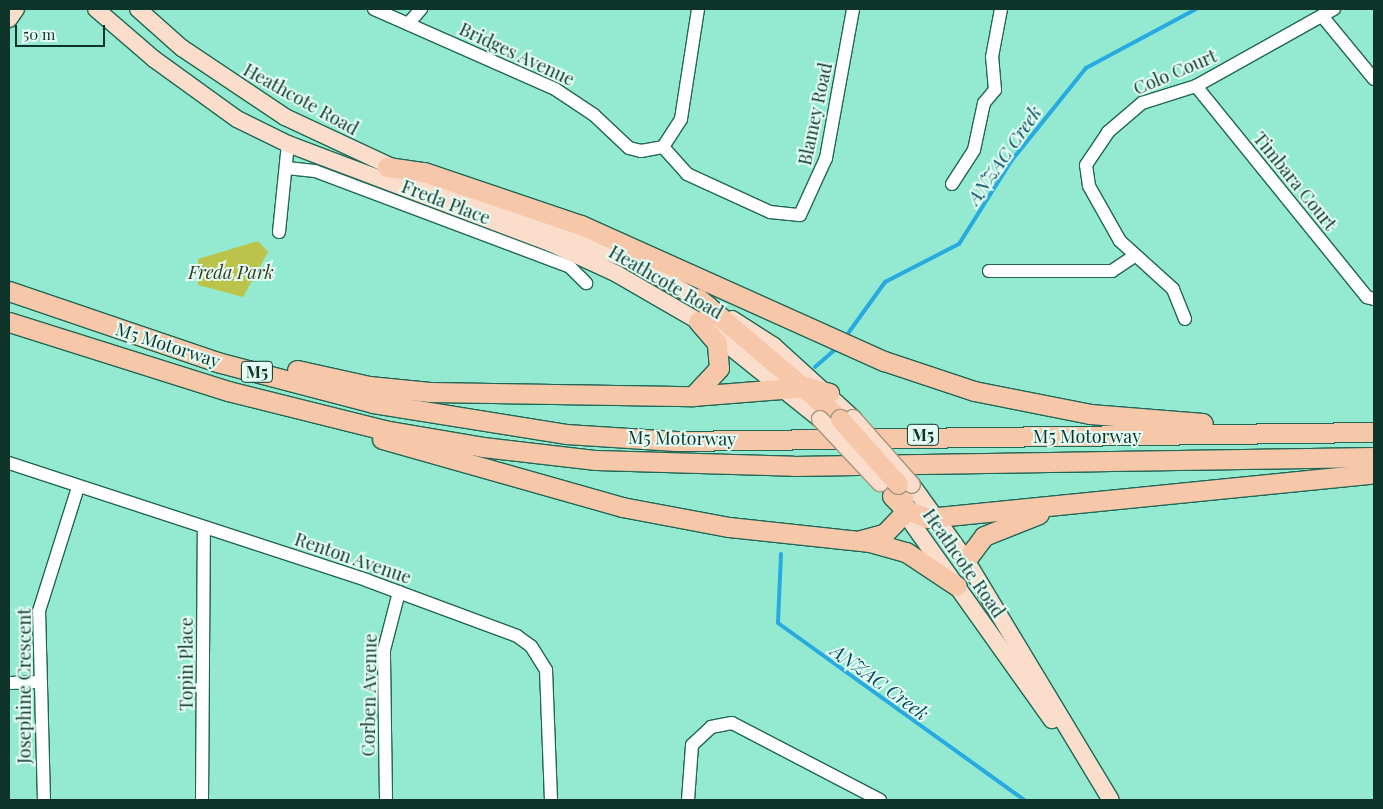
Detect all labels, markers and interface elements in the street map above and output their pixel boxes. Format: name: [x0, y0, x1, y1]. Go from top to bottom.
scale bar: [18, 15, 108, 47]
street label: Bridges Avenue: [456, 18, 578, 90]
text: 50 m: [23, 24, 55, 44]
street label: Colo Court: [1130, 45, 1220, 99]
street label: Heathcote Road: [240, 59, 362, 139]
street label: Blamey Road: [794, 61, 836, 167]
water label: ANZAC Creek: [962, 101, 1046, 209]
street label: Timbara Court: [1249, 128, 1341, 234]
street label: Freda Place: [399, 175, 493, 229]
street label: Heathcote Road: [605, 241, 727, 323]
park label: Freda Park: [188, 261, 274, 283]
street label: M5 Motorway: [113, 318, 223, 372]
road number: M5: [241, 358, 273, 386]
road number: M5: [907, 422, 939, 448]
street label: M5 Motorway: [1033, 425, 1141, 447]
street label: M5 Motorway: [627, 426, 737, 450]
street label: Heathcote Road: [918, 504, 1010, 622]
street label: Renton Avenue: [292, 528, 414, 588]
street label: Josephine Crescent: [13, 608, 35, 764]
street label: Topin Place: [175, 617, 197, 711]
street label: Corben Avenue: [357, 633, 381, 757]
water label: ANZAC Creek: [827, 639, 933, 725]

